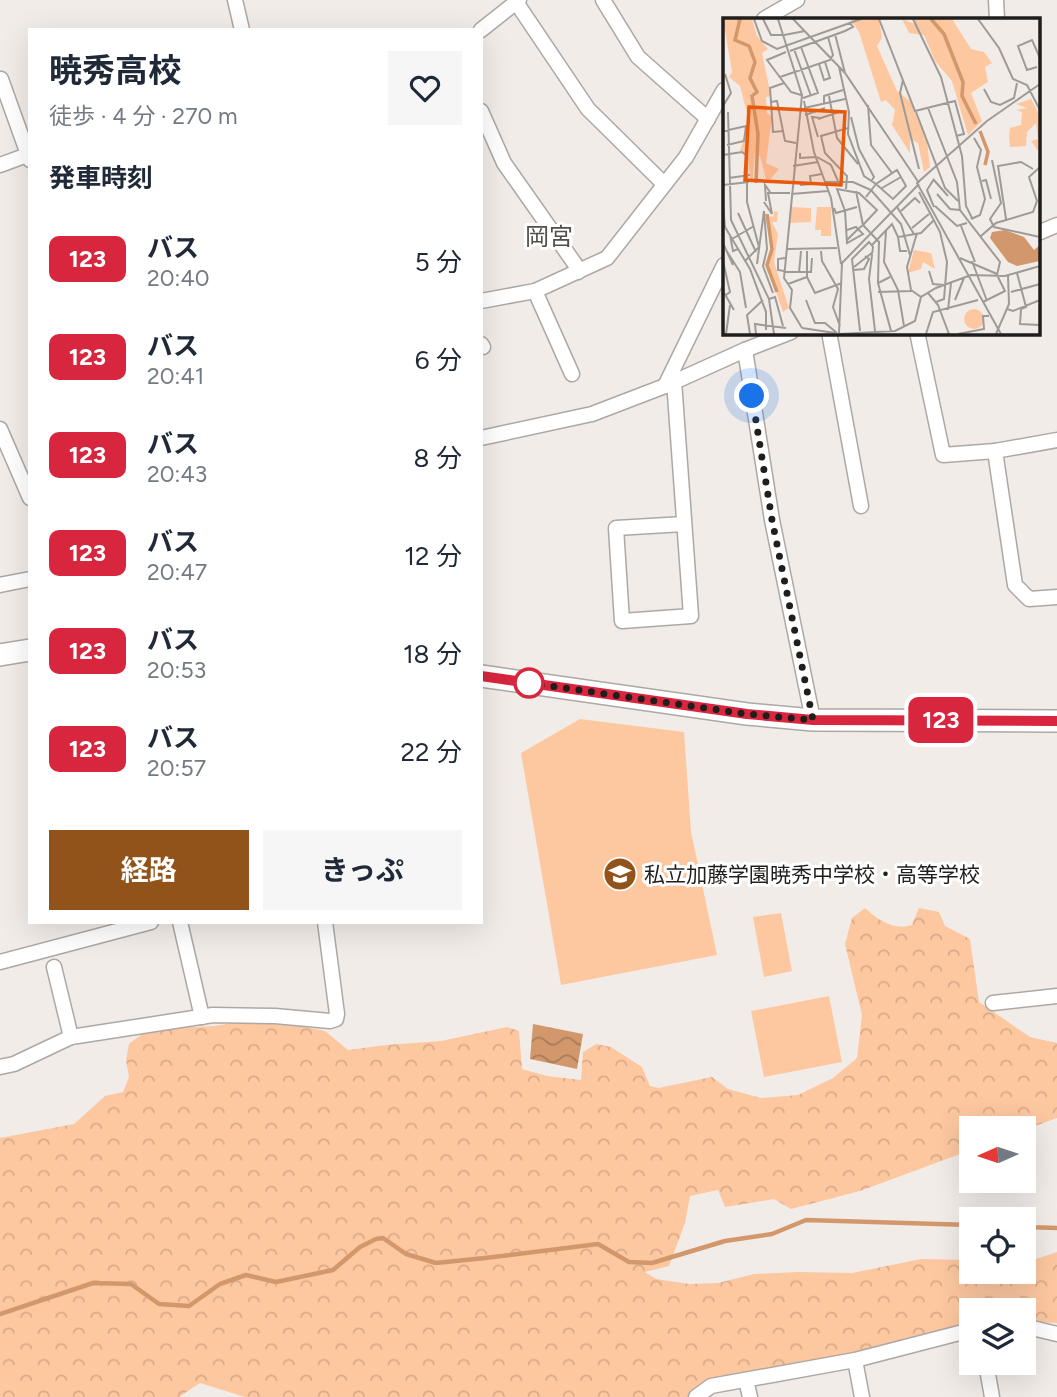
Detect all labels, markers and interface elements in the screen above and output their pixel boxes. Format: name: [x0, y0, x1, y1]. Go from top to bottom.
inset map: [723, 18, 1040, 334]
text: 暁秀高校: [49, 51, 181, 90]
button: heart: [388, 51, 462, 125]
text: 徒歩 · 4 分 · 270 m: [49, 102, 238, 130]
text: 発車時刻: [49, 162, 153, 194]
district label: 岡宮: [525, 222, 573, 251]
text: バス: [147, 232, 199, 264]
text: 123: [69, 244, 106, 273]
text: 5 分: [415, 246, 462, 278]
text: 20:40: [147, 264, 209, 292]
text: バス: [147, 330, 199, 362]
text: 123: [69, 342, 106, 371]
text: 6 分: [415, 344, 462, 376]
text: 20:41: [147, 362, 204, 390]
your location: [734, 378, 769, 413]
text: バス: [147, 428, 199, 460]
text: 123: [69, 440, 106, 469]
text: 8 分: [414, 442, 462, 474]
text: 20:43: [147, 460, 207, 488]
text: バス: [147, 526, 199, 558]
text: 123: [69, 538, 106, 567]
text: 12 分: [404, 540, 462, 572]
text: 20:47: [147, 558, 207, 586]
text: バス: [147, 624, 199, 656]
text: 123: [69, 636, 106, 665]
text: 18 分: [403, 638, 462, 670]
text: 20:53: [147, 656, 206, 684]
unlabelled marker: [514, 668, 544, 698]
line badge: 123: [901, 697, 981, 743]
text: 123: [922, 705, 960, 734]
text: バス: [147, 722, 199, 754]
text: 123: [69, 734, 106, 763]
text: 22 分: [401, 736, 462, 768]
text: 20:57: [147, 754, 206, 782]
button: 経路: [49, 830, 249, 910]
button: きっぷ: [263, 830, 462, 910]
school or university icon: 私立加藤学園暁秀中学校・高等学校: [601, 855, 639, 893]
place label: 私立加藤学園暁秀中学校・高等学校: [644, 862, 980, 887]
north arrow: [959, 1116, 1036, 1194]
map controls: [959, 1116, 1036, 1375]
button: locate: [959, 1207, 1036, 1284]
button: layers: [959, 1298, 1036, 1375]

